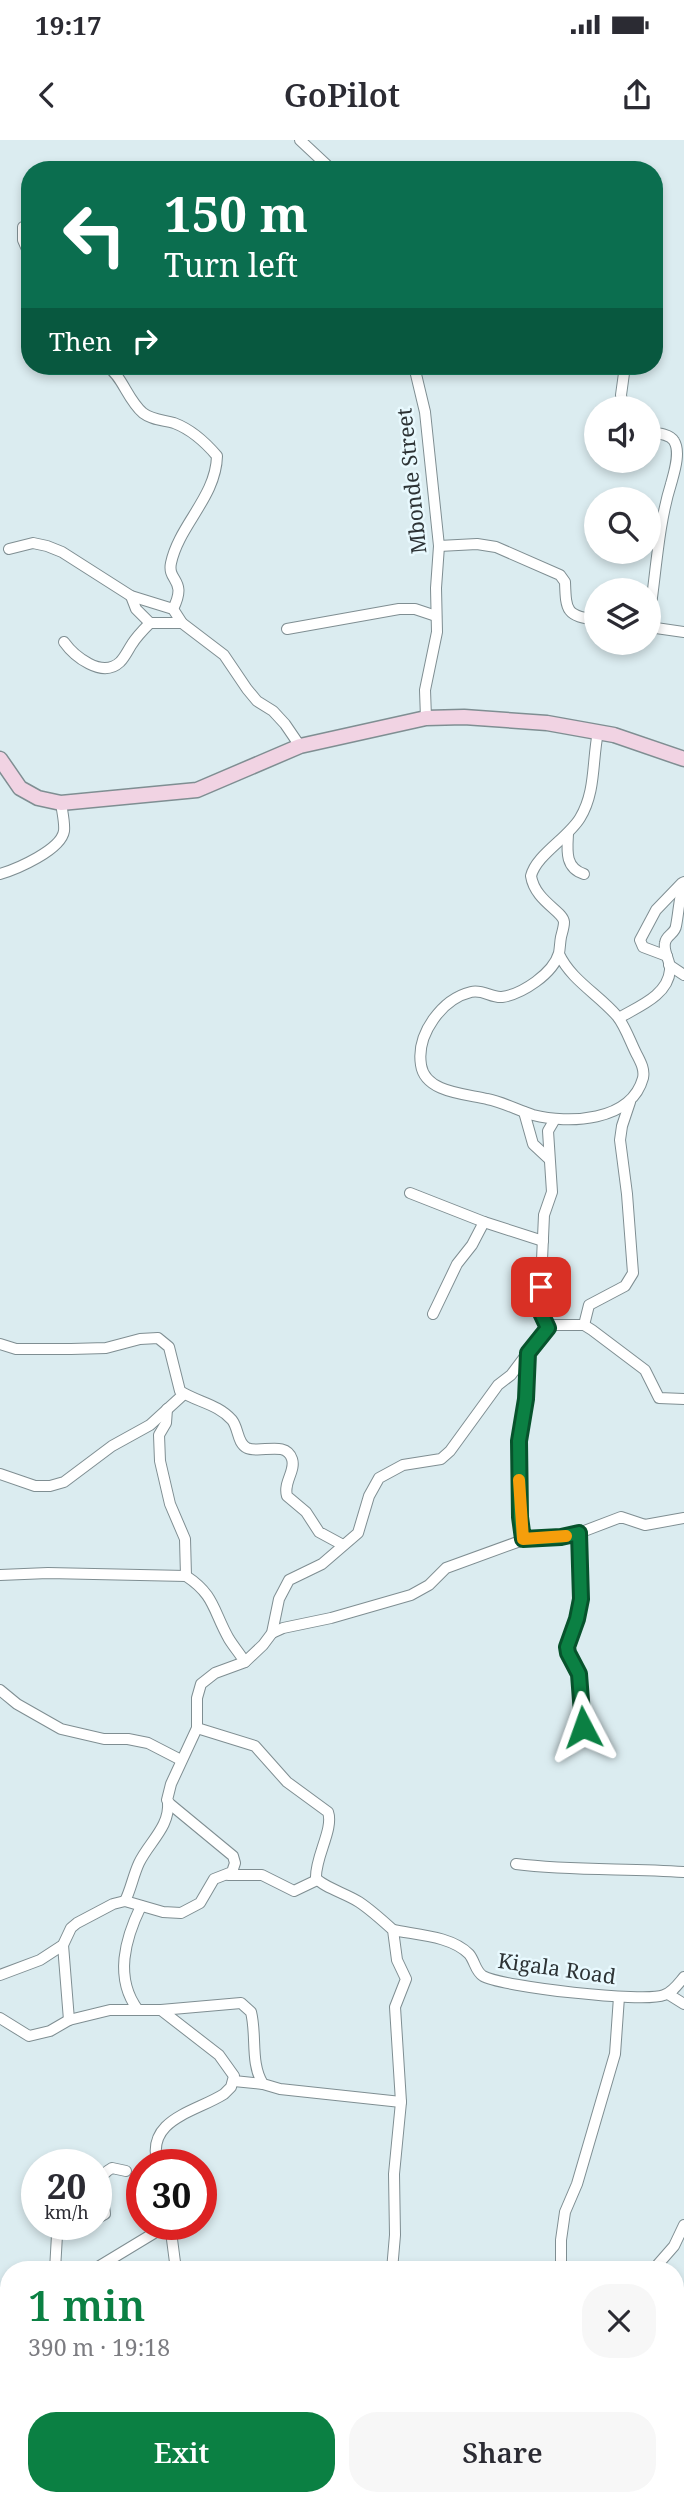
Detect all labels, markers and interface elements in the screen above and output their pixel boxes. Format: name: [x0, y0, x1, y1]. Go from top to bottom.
text: 19:17: [35, 7, 102, 43]
text: GoPilot: [284, 73, 400, 116]
icon: back: [28, 76, 66, 114]
icon: share: [618, 76, 656, 114]
text: 150 m: [164, 180, 308, 246]
icon: left: [49, 189, 140, 280]
text: Turn left: [164, 243, 298, 286]
icon: right: [126, 322, 164, 360]
text: Then: [49, 323, 112, 359]
map controls: [584, 396, 661, 655]
button: sound: [584, 396, 661, 473]
street label: Mbonde Street: [389, 407, 433, 555]
button: search: [584, 487, 661, 564]
button: layers: [584, 578, 661, 655]
pin: [511, 1257, 571, 1317]
icon: arrive: [522, 1268, 560, 1306]
position arrow: [546, 1690, 620, 1764]
street label: Kigala Road: [496, 1946, 618, 1990]
speed limit sign: 30: [126, 2149, 217, 2240]
text: 20: [47, 2162, 86, 2209]
text: km/h: [44, 2200, 89, 2224]
text: 1 min: [28, 2276, 145, 2333]
button: close: [582, 2284, 656, 2358]
text: 390 m · 19:18: [28, 2331, 170, 2363]
button: Exit: [28, 2412, 335, 2492]
button: Share: [349, 2412, 656, 2492]

